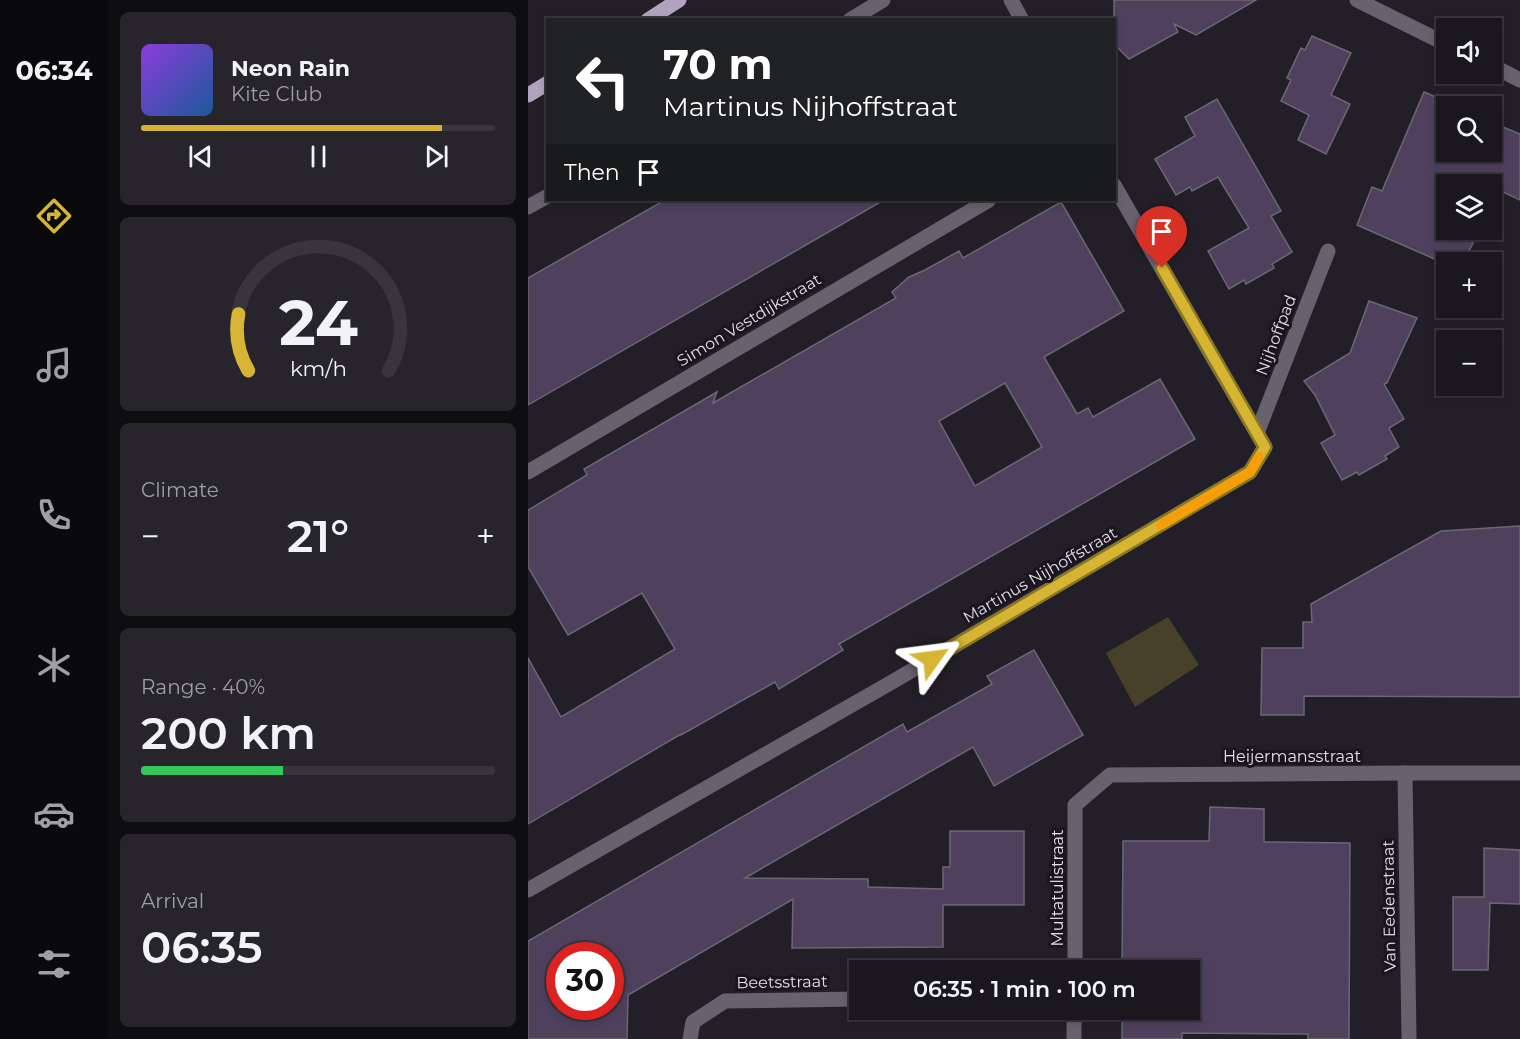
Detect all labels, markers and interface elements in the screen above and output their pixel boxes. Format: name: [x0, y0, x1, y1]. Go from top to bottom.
map controls: [1436, 18, 1502, 396]
button: sound: [1436, 18, 1502, 84]
text: 70 m: [663, 38, 773, 90]
icon: left: [564, 42, 642, 120]
text: 06:34: [15, 54, 93, 87]
text: Neon Rain: [231, 55, 350, 82]
text: Kite Club: [231, 82, 322, 106]
text: Martinus Nijhoffstraat: [663, 90, 958, 123]
button: search: [1436, 96, 1502, 162]
icon: previous: [184, 140, 217, 173]
icon: pause: [302, 140, 335, 173]
icon: next: [420, 140, 453, 173]
icon: arrive: [632, 156, 665, 189]
text: Then: [564, 159, 620, 186]
button: layers: [1436, 174, 1502, 240]
icon: directions: [33, 195, 75, 237]
pin: [1136, 206, 1187, 268]
icon: arrive: [1145, 215, 1178, 248]
button: +: [1436, 252, 1502, 318]
street label: Simon Vestdijkstraat: [674, 269, 825, 370]
text: 24: [278, 285, 358, 361]
street label: Nijhoffpad: [1252, 292, 1300, 378]
button: −: [1436, 330, 1502, 396]
icon: music: [33, 344, 75, 386]
text: km/h: [289, 356, 347, 382]
text: Climate: [141, 478, 219, 502]
icon: phone: [33, 494, 75, 536]
text: 21°: [287, 508, 349, 563]
text: −: [141, 516, 160, 556]
text: +: [476, 516, 495, 556]
street label: Martinus Nijhoffstraat: [960, 523, 1121, 627]
position arrow: [900, 627, 964, 691]
icon: climate: [33, 644, 75, 686]
text: Range · 40%: [141, 675, 265, 699]
text: 200 km: [141, 705, 316, 760]
street label: Heijermansstraat: [1223, 747, 1361, 766]
icon: car: [33, 793, 75, 835]
street label: Multatulistraat: [1048, 829, 1067, 947]
street label: Van Eedenstraat: [1378, 839, 1400, 972]
text: Arrival: [141, 889, 204, 913]
text: 06:35: [141, 919, 263, 974]
speed limit sign: 30: [546, 942, 624, 1020]
icon: filters: [33, 943, 75, 985]
street label: Beetsstraat: [736, 972, 828, 992]
text: 06:35 · 1 min · 100 m: [913, 976, 1136, 1003]

